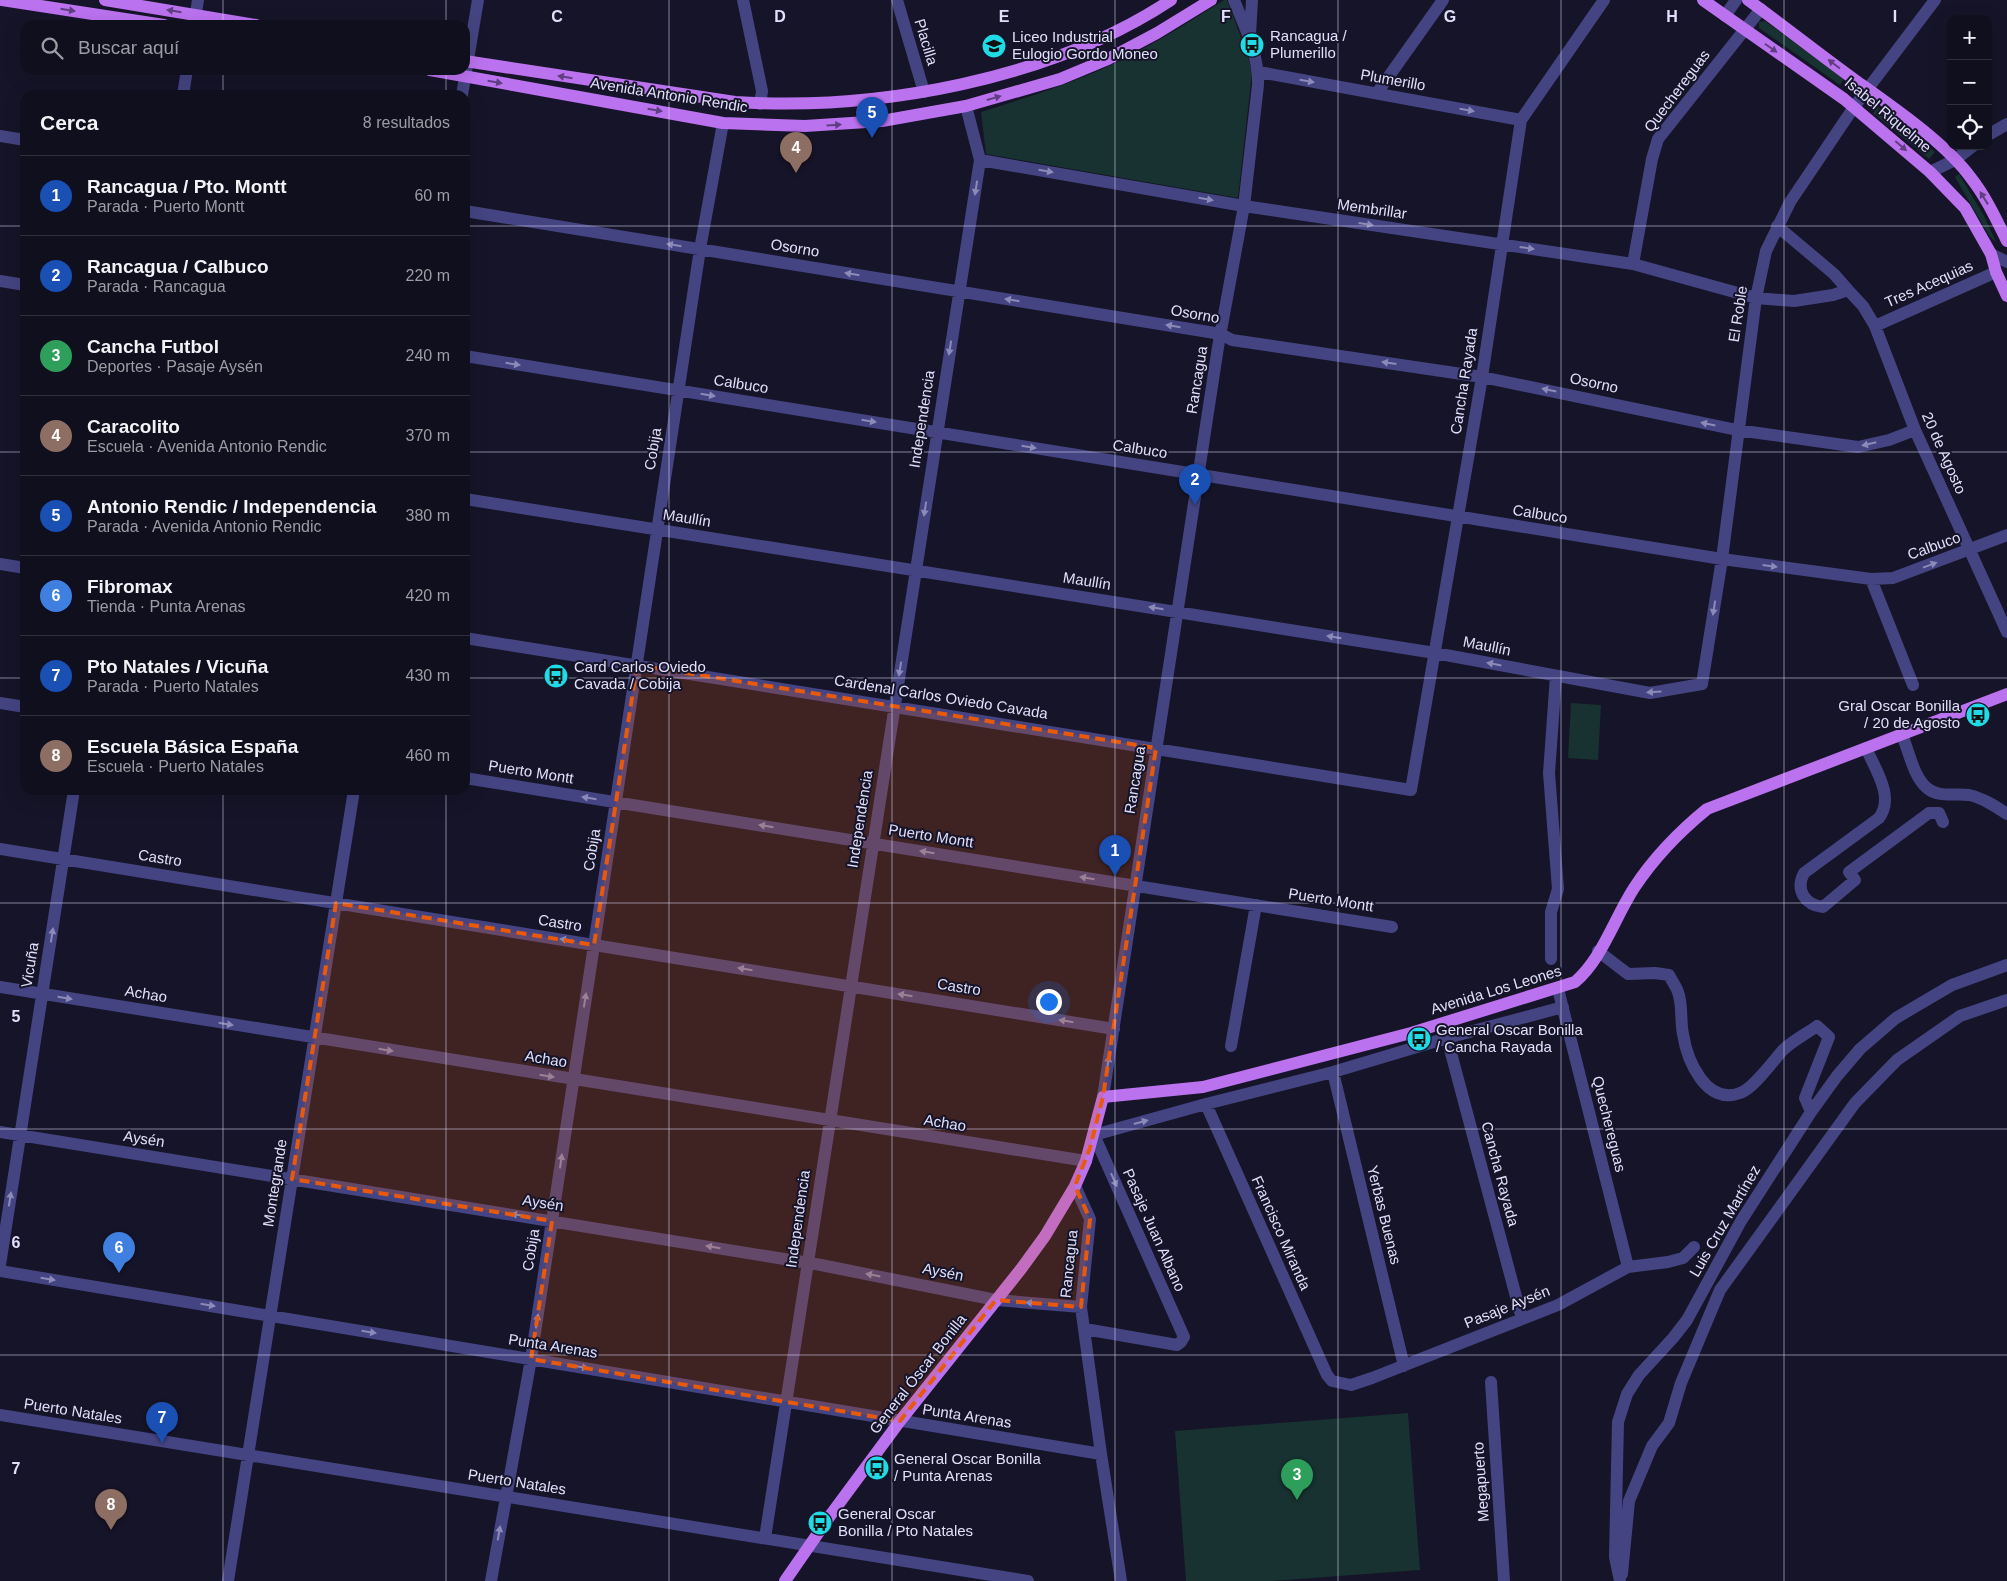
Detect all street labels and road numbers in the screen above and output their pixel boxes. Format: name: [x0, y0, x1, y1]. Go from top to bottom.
street label: Placilla: [911, 17, 942, 68]
street label: Quechereguas: [1640, 46, 1713, 135]
street label: Plumerillo: [1359, 65, 1427, 94]
street label: Avenida Antonio Rendic: [589, 74, 749, 115]
street label: Isabel Riquelme: [1842, 74, 1935, 156]
street label: Membrillar: [1336, 195, 1408, 222]
street label: Osorno: [769, 235, 821, 260]
street label: Tres Acequias: [1882, 257, 1975, 311]
street label: El Roble: [1725, 285, 1750, 343]
street label: Osorno: [1169, 301, 1221, 326]
street label: Cancha Rayada: [1447, 326, 1480, 435]
street label: Rancagua: [1183, 344, 1210, 415]
street label: Independencia: [905, 368, 938, 469]
street label: Osorno: [1568, 369, 1620, 396]
street label: Calbuco: [713, 371, 770, 396]
street label: 20 de Agosto: [1919, 409, 1970, 496]
street label: Cobija: [641, 426, 664, 471]
street label: Calbuco: [1112, 436, 1169, 461]
street label: Calbuco: [1512, 501, 1569, 526]
street label: Maullín: [662, 505, 712, 530]
street label: Calbuco: [1905, 528, 1963, 563]
street label: Maullín: [1062, 568, 1112, 593]
street label: Maullín: [1462, 633, 1512, 658]
street label: Cardenal Carlos Oviedo Cavada: [833, 671, 1050, 722]
street label: Rancagua: [1121, 744, 1148, 815]
street label: Puerto Montt: [487, 756, 576, 787]
street label: Independencia: [843, 768, 876, 869]
street label: Puerto Montt: [887, 820, 976, 851]
street label: Cobija: [580, 827, 603, 872]
street label: Castro: [137, 846, 183, 869]
street label: Puerto Montt: [1287, 884, 1376, 915]
street label: Castro: [537, 911, 583, 934]
street label: Vicuña: [18, 940, 42, 989]
street label: Avenida Los Leones: [1428, 962, 1563, 1017]
street label: Castro: [936, 975, 982, 998]
street label: Achao: [124, 982, 168, 1005]
street label: Achao: [524, 1047, 568, 1070]
street label: Quechereguas: [1589, 1074, 1630, 1174]
street label: Achao: [923, 1111, 967, 1134]
street label: Cancha Rayada: [1478, 1120, 1523, 1229]
street label: Aysén: [122, 1127, 166, 1150]
street label: Montegrande: [259, 1138, 290, 1228]
street label: Luis Cruz Martínez: [1686, 1162, 1763, 1280]
street label: Yerbas Buenas: [1364, 1164, 1405, 1266]
street label: Pasaje Juan Albano: [1120, 1166, 1189, 1294]
street label: Independencia: [782, 1168, 813, 1269]
street label: Francisco Miranda: [1249, 1173, 1315, 1293]
street label: Aysén: [521, 1191, 565, 1214]
street label: Cobija: [519, 1227, 542, 1272]
street label: Rancagua: [1056, 1228, 1081, 1299]
street label: Aysén: [921, 1259, 965, 1284]
street label: Pasaje Aysén: [1462, 1282, 1552, 1331]
street label: General Óscar Bonilla: [866, 1310, 970, 1437]
street label: Punta Arenas: [507, 1330, 599, 1361]
street label: Puerto Natales: [23, 1394, 123, 1427]
street label: Punta Arenas: [921, 1400, 1013, 1431]
street label: Megapuerto: [1469, 1442, 1492, 1523]
street label: Puerto Natales: [467, 1465, 567, 1498]

